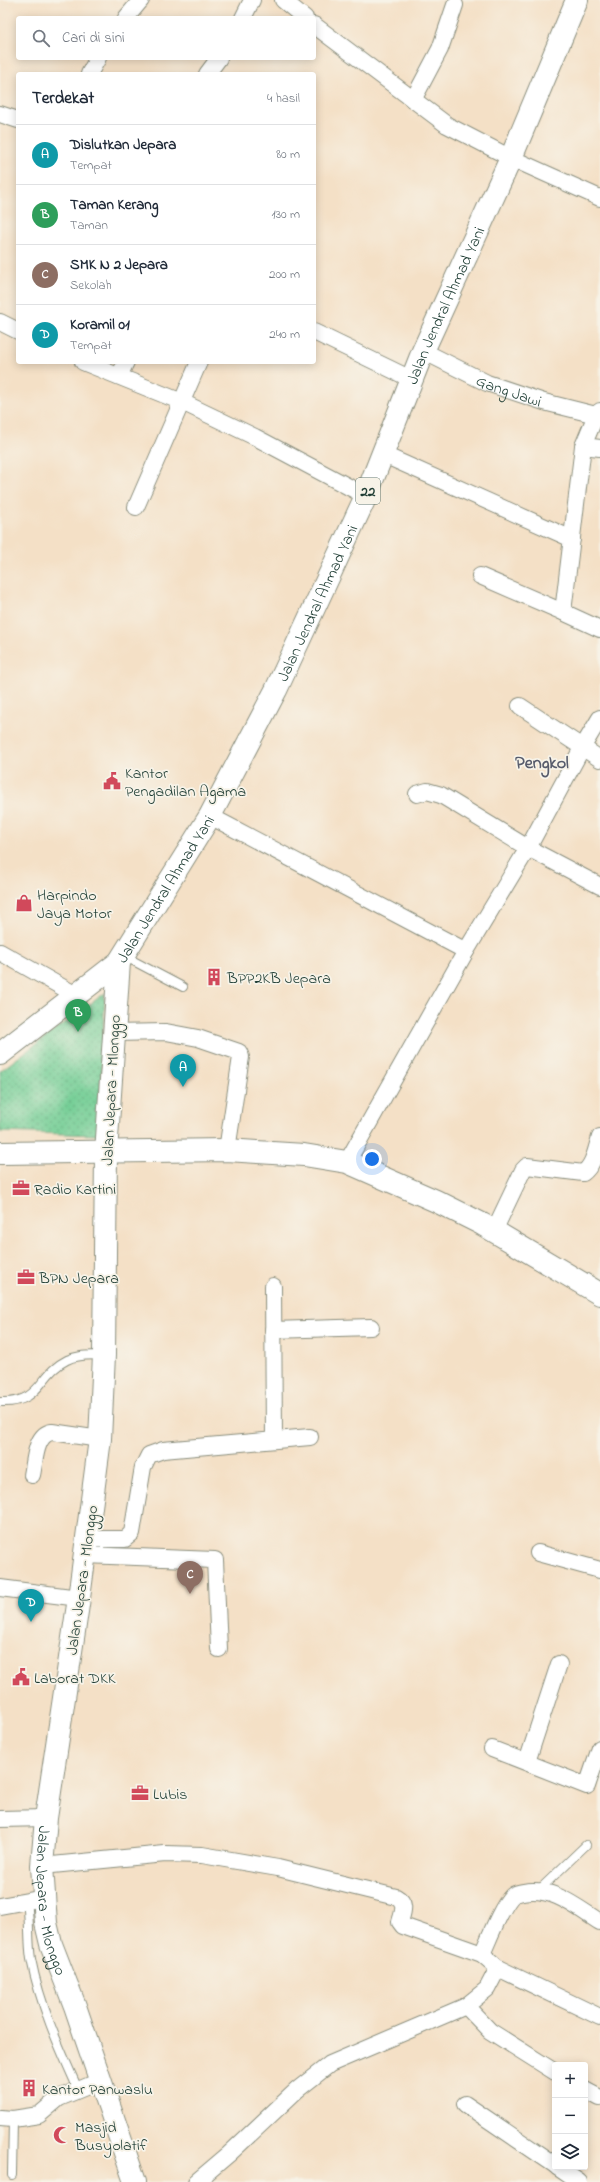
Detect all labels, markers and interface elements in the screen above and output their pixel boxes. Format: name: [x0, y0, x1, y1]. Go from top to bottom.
search box: [16, 16, 316, 60]
icon: search: [30, 27, 52, 49]
text: Cari di sini: [62, 27, 125, 49]
text: Terdekat: [32, 86, 94, 111]
text: 4 hasil: [267, 89, 300, 108]
text: Dislutkan Jepara: [70, 134, 176, 156]
text: A: [41, 145, 49, 164]
text: 80 m: [276, 145, 300, 164]
text: Tempat: [70, 156, 112, 175]
text: Taman Kerang: [70, 194, 158, 216]
text: B: [41, 205, 49, 224]
text: 130 m: [272, 205, 300, 224]
text: Taman: [70, 216, 108, 235]
street label: Jalan Jendral Ahmad Yani: [401, 223, 492, 388]
text: SMK N 2 Jepara: [70, 254, 168, 276]
text: C: [41, 265, 49, 284]
text: 200 m: [269, 265, 300, 284]
text: Sekolah: [70, 276, 112, 295]
text: Koramil 01: [70, 314, 130, 336]
text: D: [40, 325, 50, 344]
text: 240 m: [269, 325, 300, 344]
text: Tempat: [70, 336, 112, 355]
street label: Gang Jawi: [471, 369, 545, 414]
road number: 22: [356, 478, 380, 504]
street label: Jalan Jendral Ahmad Yani: [272, 521, 365, 686]
district label: Pengkol: [515, 751, 569, 778]
place label: Kantor Pengadilan Agama: [125, 762, 246, 804]
public building icon: Kantor Pengadilan Agama: [102, 771, 122, 791]
street label: Jalan Jendral Ahmad Yani: [111, 811, 222, 968]
place label: Harpindo Jaya Motor: [37, 884, 112, 926]
shop icon: Harpindo Jaya Motor: [14, 893, 34, 913]
building icon: BPP2KB Jepara: [204, 967, 224, 987]
place label: BPP2KB Jepara: [226, 967, 331, 991]
pin: B: [65, 999, 91, 1032]
street label: Jalan Jepara - Mlonggo: [96, 1014, 128, 1166]
pin: A: [170, 1054, 196, 1087]
your location: [362, 1149, 382, 1169]
office icon: Radio Kartini: [11, 1178, 31, 1198]
place label: Radio Kartini: [34, 1178, 116, 1202]
office icon: BPN Jepara: [16, 1267, 36, 1287]
place label: BPN Jepara: [38, 1267, 119, 1291]
street label: Jalan Jepara - Mlonggo: [61, 1504, 105, 1657]
pin: C: [177, 1561, 203, 1594]
pin: D: [18, 1589, 44, 1622]
public building icon: Laborat DKK: [11, 1667, 31, 1687]
place label: Laborat DKK: [34, 1667, 116, 1691]
office icon: Lubis: [130, 1783, 150, 1803]
place label: Lubis: [153, 1783, 188, 1807]
street label: Jalan Jepara - Mlonggo: [28, 1825, 72, 1979]
map controls: [552, 2062, 588, 2170]
button: +: [552, 2062, 588, 2098]
building icon: Kantor Panwaslu: [19, 2078, 39, 2098]
place label: Kantor Panwaslu: [42, 2078, 153, 2102]
button: −: [552, 2098, 588, 2134]
place label: Masjid Busyolatif: [74, 2116, 148, 2158]
mosque icon: Masjid Busyolatif: [52, 2125, 72, 2145]
button: layers: [552, 2134, 588, 2170]

